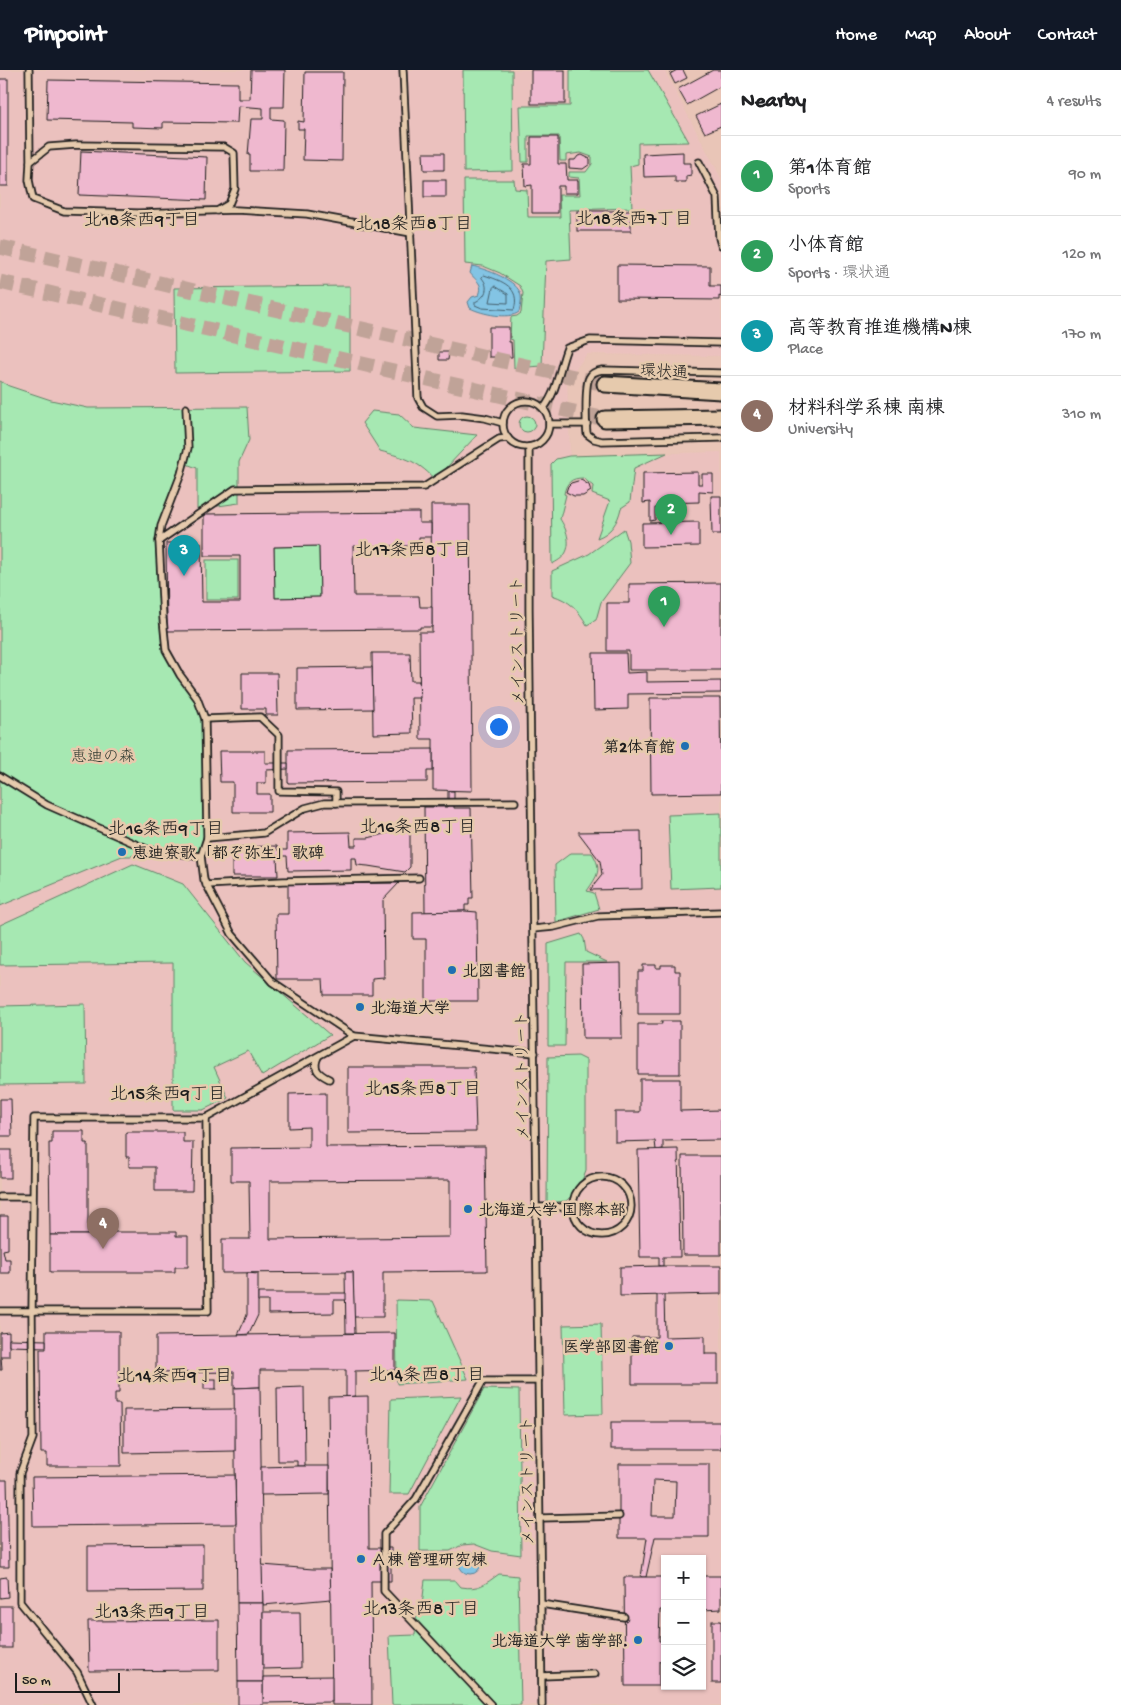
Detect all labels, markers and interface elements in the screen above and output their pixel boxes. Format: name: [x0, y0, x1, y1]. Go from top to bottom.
text: Pinpoint: [25, 21, 106, 50]
text: Home: [835, 25, 877, 46]
text: Map: [905, 25, 936, 46]
text: About: [964, 25, 1010, 46]
text: Contact: [1038, 25, 1096, 46]
text: Nearby: [741, 90, 806, 115]
text: 4 results: [1046, 93, 1101, 112]
text: 第1体育館: [788, 158, 872, 181]
text: 1: [754, 166, 760, 185]
text: 90 m: [1069, 166, 1101, 185]
text: Sports: [788, 181, 830, 200]
district label: 北18条西7丁目: [576, 209, 692, 231]
district label: 北18条西9丁目: [84, 210, 200, 232]
district label: 北18条西8丁目: [356, 214, 473, 236]
text: 小体育館: [788, 235, 864, 258]
text: 2: [753, 246, 761, 265]
text: 120 m: [1062, 246, 1101, 265]
text: Sports · 環状通: [788, 265, 890, 284]
text: 高等教育推進機構N棟: [788, 318, 971, 341]
text: 3: [753, 326, 761, 345]
text: 170 m: [1062, 326, 1101, 345]
text: Place: [788, 341, 823, 360]
street label: 環状通: [639, 362, 688, 384]
text: 材料科学系棟 南棟: [788, 398, 945, 421]
text: 4: [753, 406, 761, 425]
text: 310 m: [1062, 406, 1101, 425]
text: University: [788, 421, 853, 440]
pin: 2: [655, 494, 687, 535]
pin: 3: [168, 535, 200, 576]
district label: 北17条西8丁目: [355, 540, 471, 562]
street label: メインストリート: [509, 576, 530, 706]
pin: 1: [648, 586, 680, 627]
your location: [486, 714, 512, 740]
place label: 第2体育館: [603, 738, 675, 759]
marker: 第2体育館: [679, 740, 691, 752]
park label: 恵迪の森: [71, 747, 135, 768]
district label: 北16条西8丁目: [360, 817, 476, 839]
district label: 北16条西9丁目: [108, 819, 224, 841]
place label: 恵迪寮歌「都ぞ弥生」歌碑: [132, 844, 324, 865]
marker: 恵迪寮歌「都ぞ弥生」歌碑: [116, 846, 128, 858]
place label: 北図書館: [462, 962, 526, 983]
marker: 北図書館: [446, 964, 458, 976]
place label: 北海道大学: [370, 1000, 450, 1020]
marker: 北海道大学: [354, 1001, 366, 1013]
street label: メインストリート: [514, 1011, 535, 1141]
district label: 北15条西8丁目: [365, 1079, 481, 1101]
district label: 北15条西9丁目: [110, 1084, 226, 1106]
place label: 北海道大学 国際本部: [478, 1201, 626, 1222]
marker: 北海道大学 国際本部: [462, 1203, 474, 1215]
pin: 4: [87, 1208, 119, 1249]
place label: 医学部図書館: [563, 1338, 659, 1359]
marker: 医学部図書館: [663, 1340, 675, 1352]
district label: 北14条西8丁目: [369, 1365, 485, 1387]
district label: 北14条西9丁目: [118, 1366, 232, 1388]
street label: メインストリート: [519, 1416, 540, 1546]
place label: Ａ棟 管理研究棟: [371, 1551, 488, 1572]
marker: Ａ棟 管理研究棟: [355, 1553, 367, 1565]
map controls: [661, 1555, 706, 1690]
button: +: [661, 1555, 706, 1600]
district label: 北13条西8丁目: [363, 1599, 479, 1621]
button: −: [661, 1600, 706, 1645]
district label: 北13条西9丁目: [94, 1602, 210, 1624]
place label: 北海道大学 歯学部.: [491, 1632, 628, 1653]
marker: 北海道大学 歯学部.: [632, 1634, 644, 1646]
button: layers: [661, 1645, 706, 1690]
scale bar: [15, 1670, 120, 1693]
text: 50 m: [22, 1673, 51, 1690]

